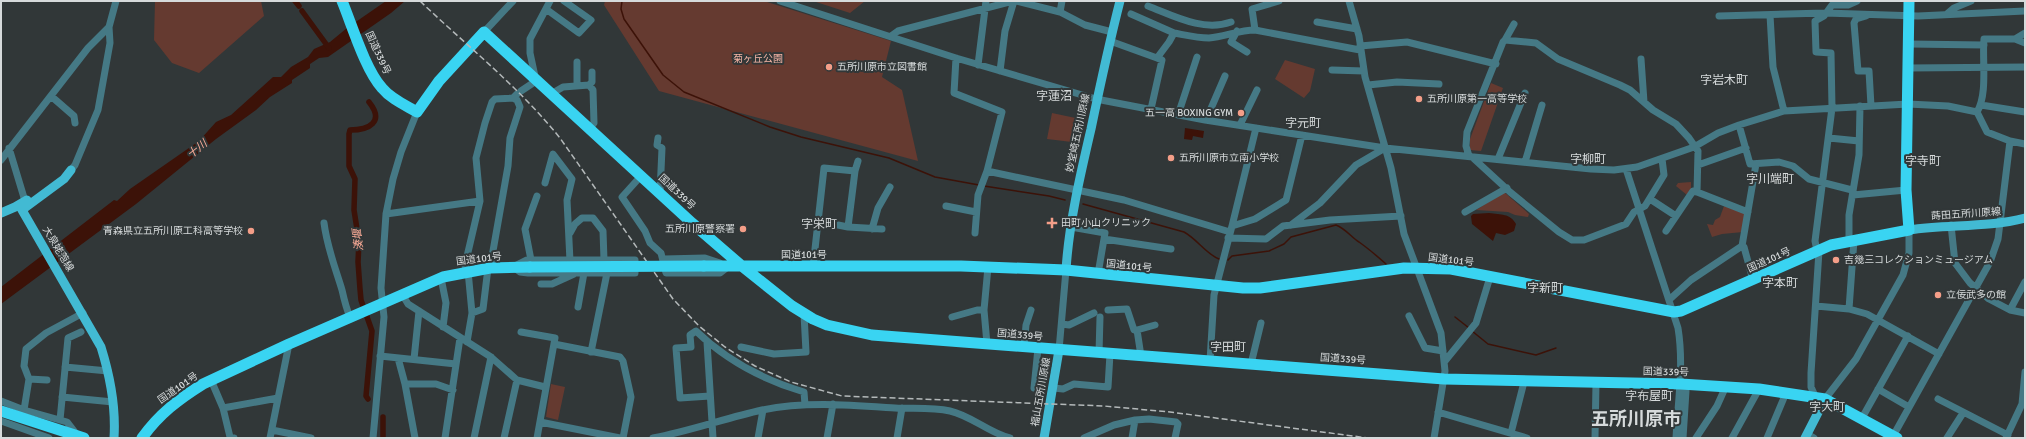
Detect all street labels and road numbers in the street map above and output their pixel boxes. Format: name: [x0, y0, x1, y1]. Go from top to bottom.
street label: 国道339号: [363, 30, 393, 76]
street label: 妙堂崎五所川原線: [1064, 93, 1092, 173]
street label: 国道339号: [656, 172, 698, 212]
street label: 蒔田五所川原線: [1931, 206, 2001, 222]
street label: 大泉姥萢線: [40, 224, 76, 274]
street label: 国道101号: [1745, 245, 1793, 275]
street label: 国道101号: [781, 249, 827, 261]
street label: 国道101号: [455, 250, 503, 268]
street label: 国道101号: [1427, 251, 1475, 269]
street label: 国道101号: [1105, 258, 1153, 274]
street label: 国道339号: [996, 327, 1044, 343]
street label: 国道339号: [1320, 351, 1366, 367]
street label: 福山五所川原線: [1029, 356, 1053, 428]
street label: 国道339号: [1643, 366, 1689, 378]
street label: 国道101号: [156, 370, 200, 406]

